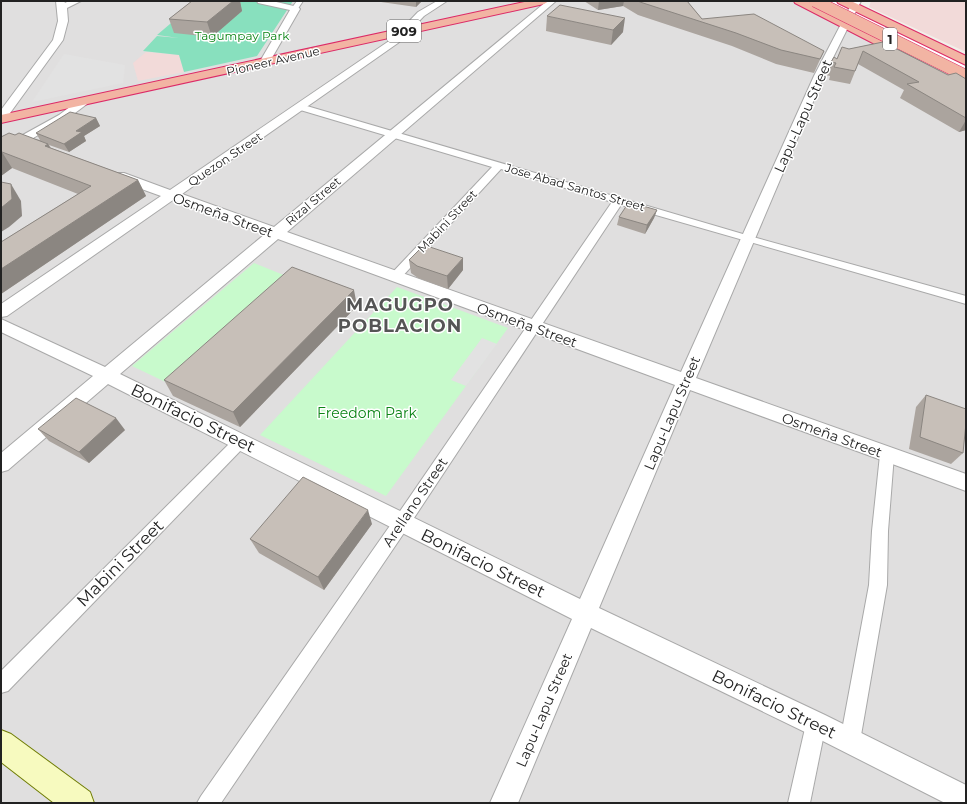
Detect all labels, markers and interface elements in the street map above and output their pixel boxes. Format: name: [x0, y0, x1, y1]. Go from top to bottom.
road number: 909: [387, 20, 421, 42]
park label: Tagumpay Park: [195, 28, 290, 43]
road number: 1: [883, 28, 897, 50]
street label: Pioneer Avenue: [225, 43, 321, 79]
street label: Lapu-Lapu Street: [770, 56, 836, 175]
street label: Quezon Street: [185, 129, 265, 189]
street label: Jose Abad Santos Street: [502, 160, 647, 214]
street label: Rizal Street: [282, 173, 344, 229]
street label: Mabini Street: [414, 186, 480, 256]
street label: Osmeña Street: [170, 188, 276, 242]
district label: MAGUGPO POBLACION: [338, 294, 462, 337]
street label: Osmeña Street: [474, 298, 580, 352]
street label: Lapu-Lapu Street: [640, 353, 704, 473]
street label: Bonifacio Street: [128, 379, 258, 457]
park label: Freedom Park: [317, 404, 418, 422]
street label: Osmeña Street: [779, 408, 885, 462]
street label: Arellano Street: [378, 454, 452, 550]
street label: Mabini Street: [73, 515, 168, 610]
street label: Bonifacio Street: [418, 524, 548, 602]
street label: Lapu-Lapu Street: [512, 650, 576, 770]
street label: Bonifacio Street: [709, 665, 839, 743]

